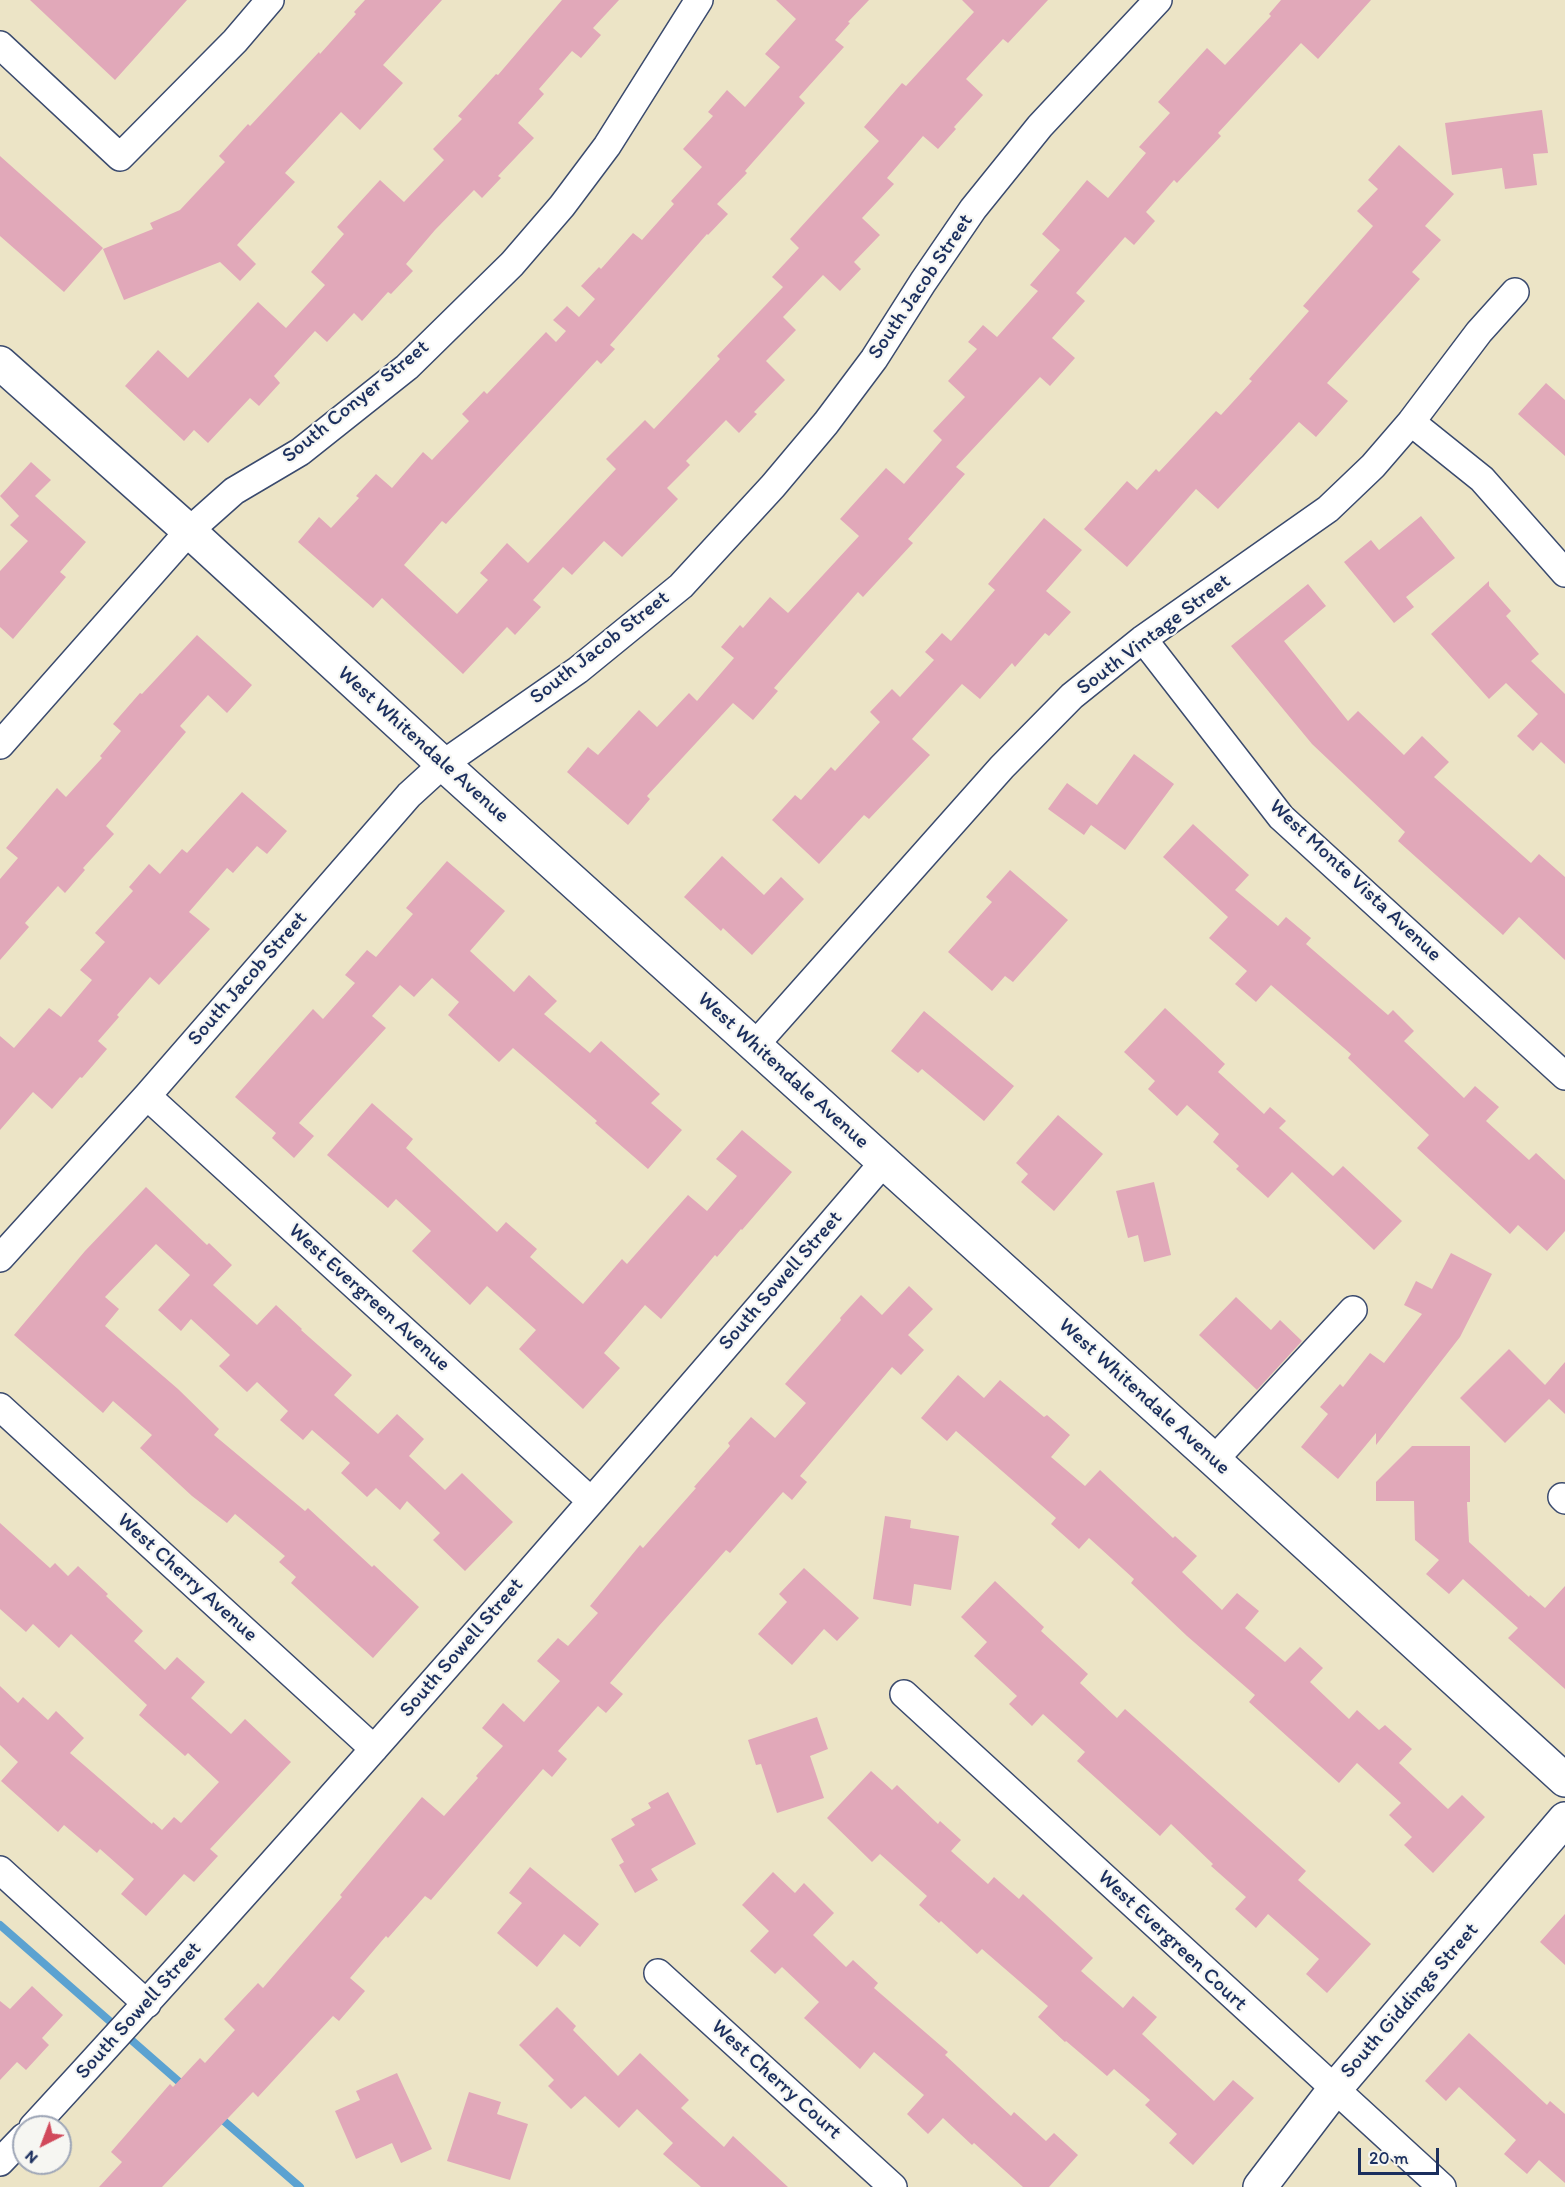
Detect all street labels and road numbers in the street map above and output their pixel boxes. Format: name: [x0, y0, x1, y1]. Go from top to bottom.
street label: South Jacob Street: [863, 210, 979, 364]
street label: South Conyer Street: [277, 335, 435, 469]
street label: South Vintage Street: [1072, 569, 1236, 701]
street label: South Jacob Street: [525, 586, 675, 710]
street label: West Whitendale Avenue: [332, 661, 514, 829]
street label: West Monte Vista Avenue: [1264, 795, 1446, 967]
street label: South Jacob Street: [183, 907, 313, 1051]
street label: West Whitendale Avenue: [692, 987, 874, 1155]
street label: South Sowell Street: [714, 1206, 848, 1356]
street label: West Evergreen Avenue: [283, 1219, 455, 1377]
street label: West Whitendale Avenue: [1053, 1313, 1235, 1481]
street label: West Cherry Avenue: [112, 1508, 262, 1648]
street label: South Sowell Street: [395, 1573, 529, 1723]
street label: West Evergreen Court: [1092, 1865, 1252, 2017]
street label: South Giddings Street: [1336, 1918, 1484, 2084]
street label: South Sowell Street: [71, 1937, 207, 2085]
street label: West Cherry Court: [706, 2015, 846, 2145]

